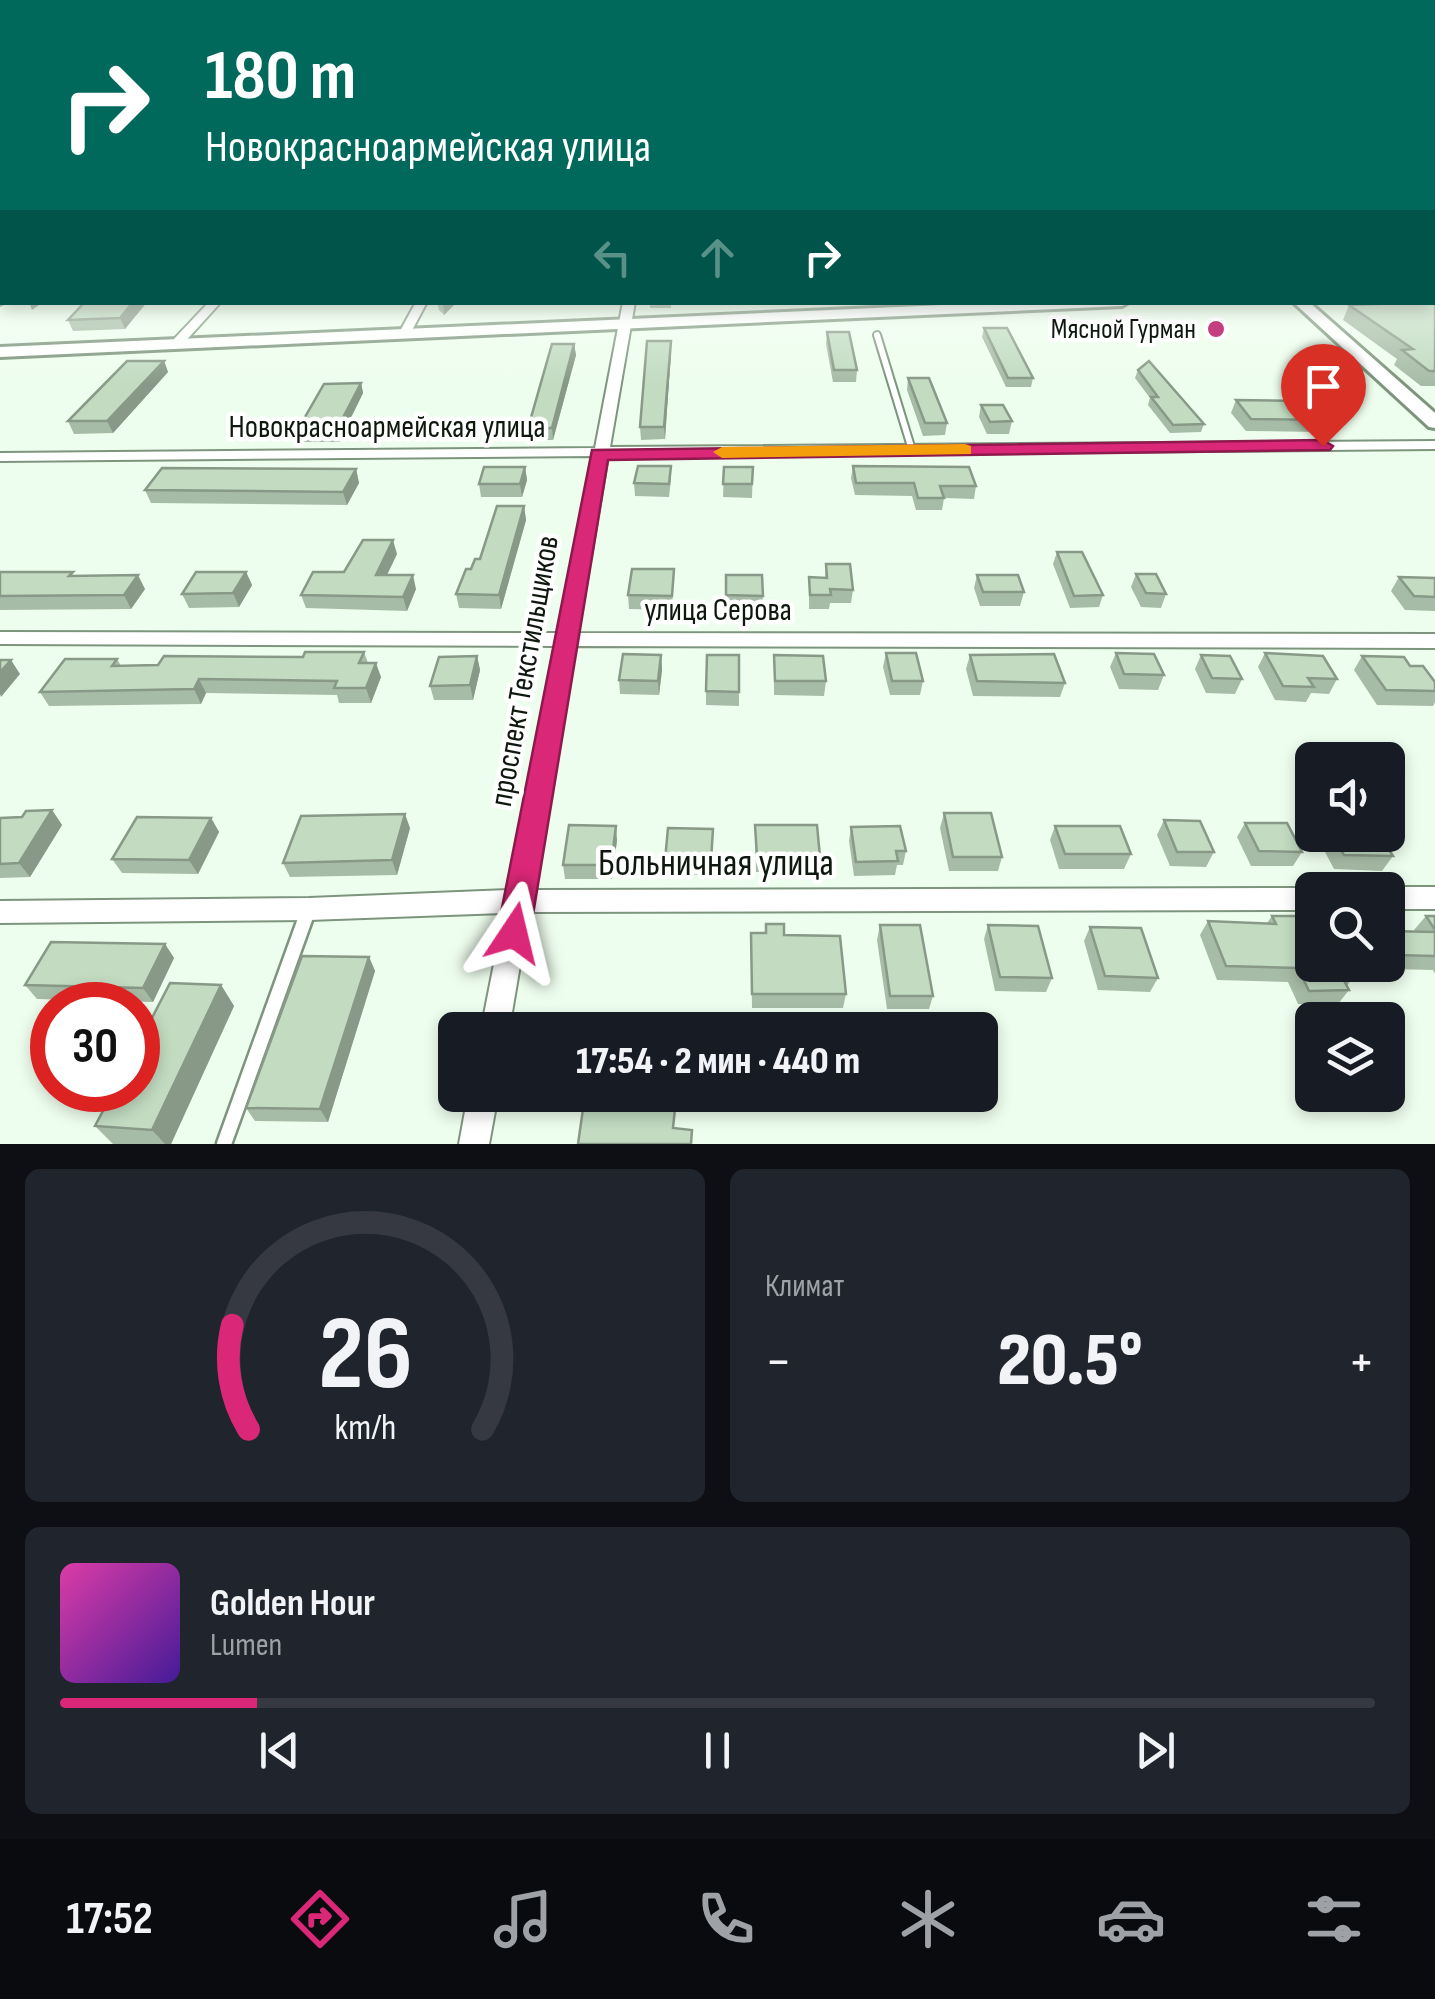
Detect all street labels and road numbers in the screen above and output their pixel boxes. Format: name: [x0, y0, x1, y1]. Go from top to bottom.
street label: Новокрасноармейская улица: [228, 408, 546, 447]
street label: проспект Текстильщиков: [482, 533, 568, 809]
street label: улица Серова: [644, 591, 792, 630]
street label: Больничная улица: [598, 841, 834, 886]

